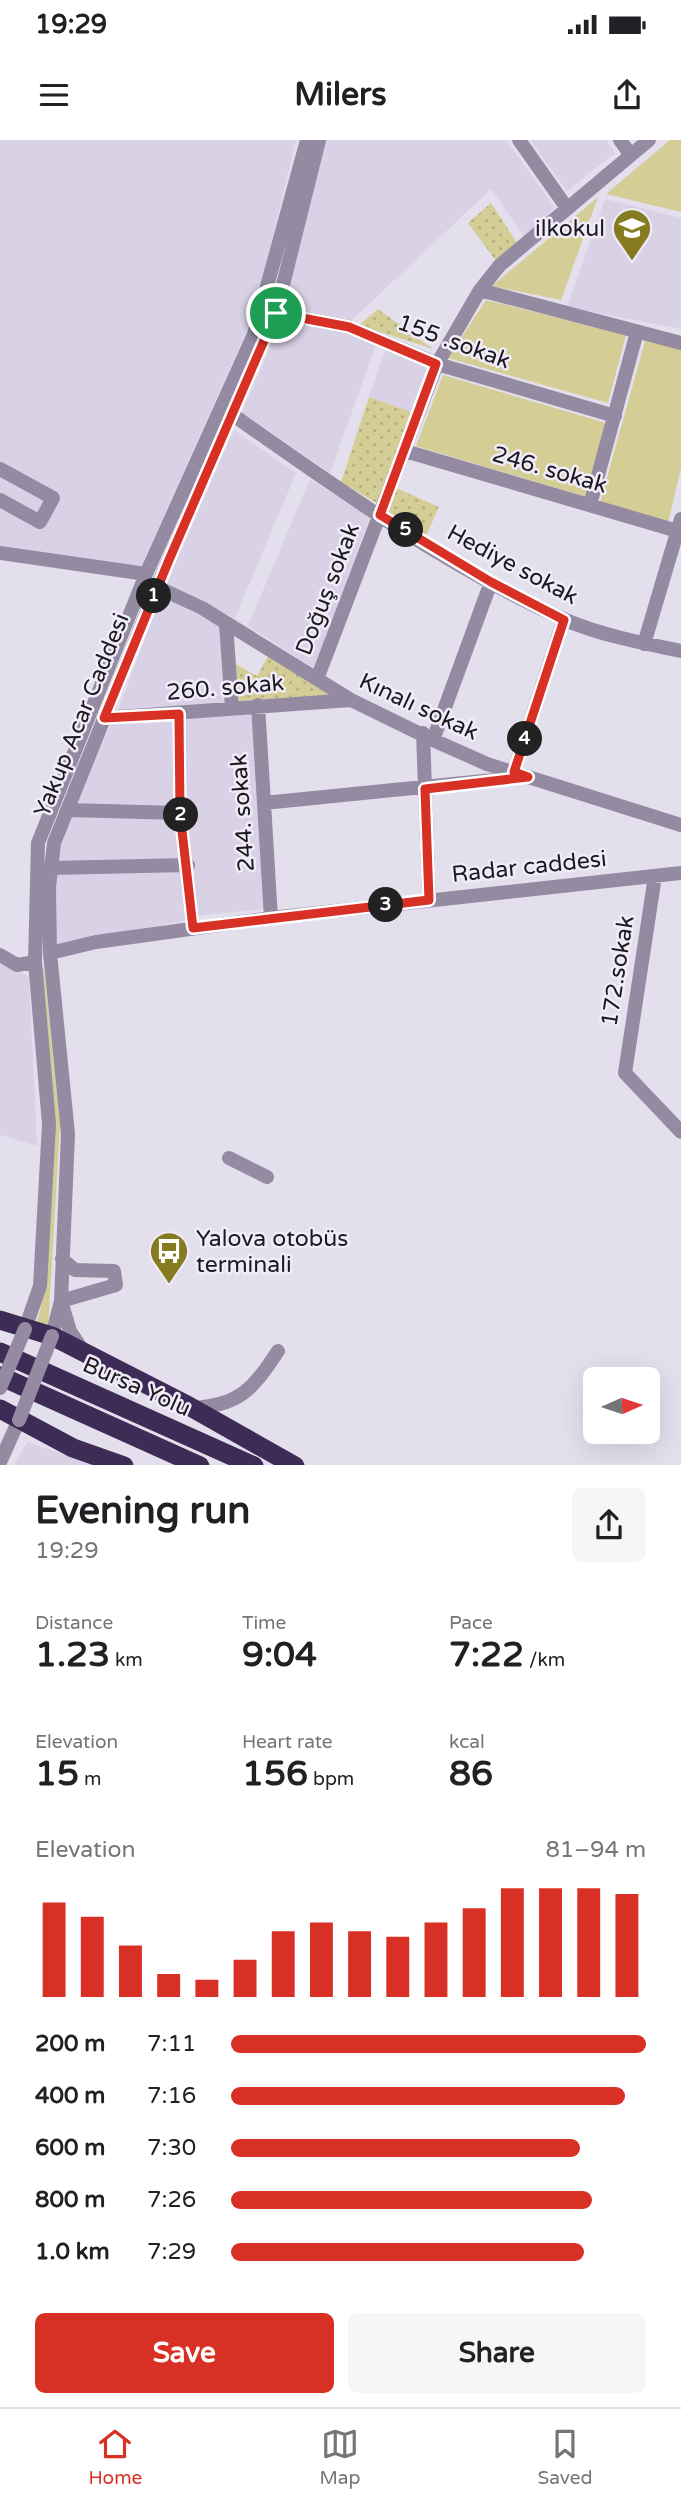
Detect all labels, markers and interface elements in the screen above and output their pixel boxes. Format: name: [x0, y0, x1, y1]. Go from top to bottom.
text: 19:29: [35, 9, 107, 40]
icon: menu: [35, 76, 73, 114]
text: Milers: [294, 76, 387, 114]
icon: share: [608, 76, 646, 114]
school or university icon: ilkokul: [611, 207, 653, 262]
place label: ilkokul: [535, 215, 605, 243]
pin: [246, 283, 306, 343]
icon: arrive: [257, 294, 295, 332]
street label: 155 .sokak: [393, 309, 514, 375]
street label: 246. sokak: [489, 440, 610, 500]
pin: 5: [388, 512, 424, 548]
text: 5: [400, 518, 411, 540]
street label: Doğuş sokak: [290, 519, 366, 659]
street label: Hediye sokak: [442, 519, 583, 611]
pin: 1: [136, 578, 172, 614]
text: 1: [148, 584, 159, 606]
street label: Yakup Acar Caddesi: [28, 609, 136, 821]
street label: Kınalı sokak: [355, 667, 483, 747]
street label: 260. sokak: [165, 669, 285, 707]
pin: 4: [508, 722, 542, 756]
text: 4: [519, 727, 530, 749]
street label: 244. sokak: [225, 753, 261, 873]
pin: 2: [164, 798, 198, 832]
text: 2: [175, 803, 186, 825]
street label: Radar caddesi: [450, 845, 608, 889]
pin: 3: [368, 888, 404, 922]
text: 3: [380, 893, 391, 915]
street label: 172.sokak: [595, 914, 641, 1029]
place label: Yalova otobüs terminali: [196, 1225, 348, 1279]
bus stop icon: Yalova otobüs terminali: [148, 1230, 190, 1285]
street label: Bursa Yolu: [78, 1351, 195, 1423]
north arrow: [583, 1367, 660, 1444]
map controls: [583, 1367, 660, 1444]
text: Evening run: [35, 1488, 250, 1534]
button: share: [572, 1488, 646, 1562]
text: 19:29: [35, 1537, 99, 1565]
text: Distance: [35, 1612, 113, 1634]
text: Time: [242, 1612, 286, 1634]
text: Pace: [449, 1612, 493, 1634]
text: 1.23: [35, 1634, 110, 1676]
text: 9:04: [242, 1634, 317, 1676]
text: 7:22: [449, 1634, 524, 1676]
text: km: [110, 1649, 143, 1671]
text: /km: [524, 1649, 565, 1671]
text: Elevation: [35, 1731, 118, 1753]
text: Heart rate: [242, 1731, 333, 1753]
text: kcal: [449, 1731, 485, 1753]
text: 15: [35, 1753, 79, 1795]
text: 156: [242, 1753, 308, 1795]
text: 86: [449, 1753, 493, 1795]
text: m: [79, 1768, 101, 1790]
text: bpm: [308, 1768, 354, 1790]
text: Elevation: [35, 1836, 136, 1864]
text: 81–94 m: [545, 1836, 646, 1864]
text: 200 m: [35, 2030, 105, 2058]
text: 7:11: [147, 2030, 196, 2058]
text: 400 m: [35, 2082, 105, 2110]
text: 7:16: [147, 2082, 196, 2110]
text: 600 m: [35, 2134, 105, 2162]
text: 7:30: [147, 2134, 196, 2162]
text: 800 m: [35, 2186, 105, 2214]
text: 7:26: [147, 2186, 196, 2214]
text: 1.0 km: [35, 2238, 110, 2266]
text: 7:29: [147, 2238, 196, 2266]
button: Save: [35, 2313, 334, 2393]
button: Share: [348, 2313, 646, 2393]
tab: Home: [89, 2425, 142, 2489]
tab: Map: [319, 2425, 360, 2489]
tab: Saved: [538, 2425, 592, 2489]

